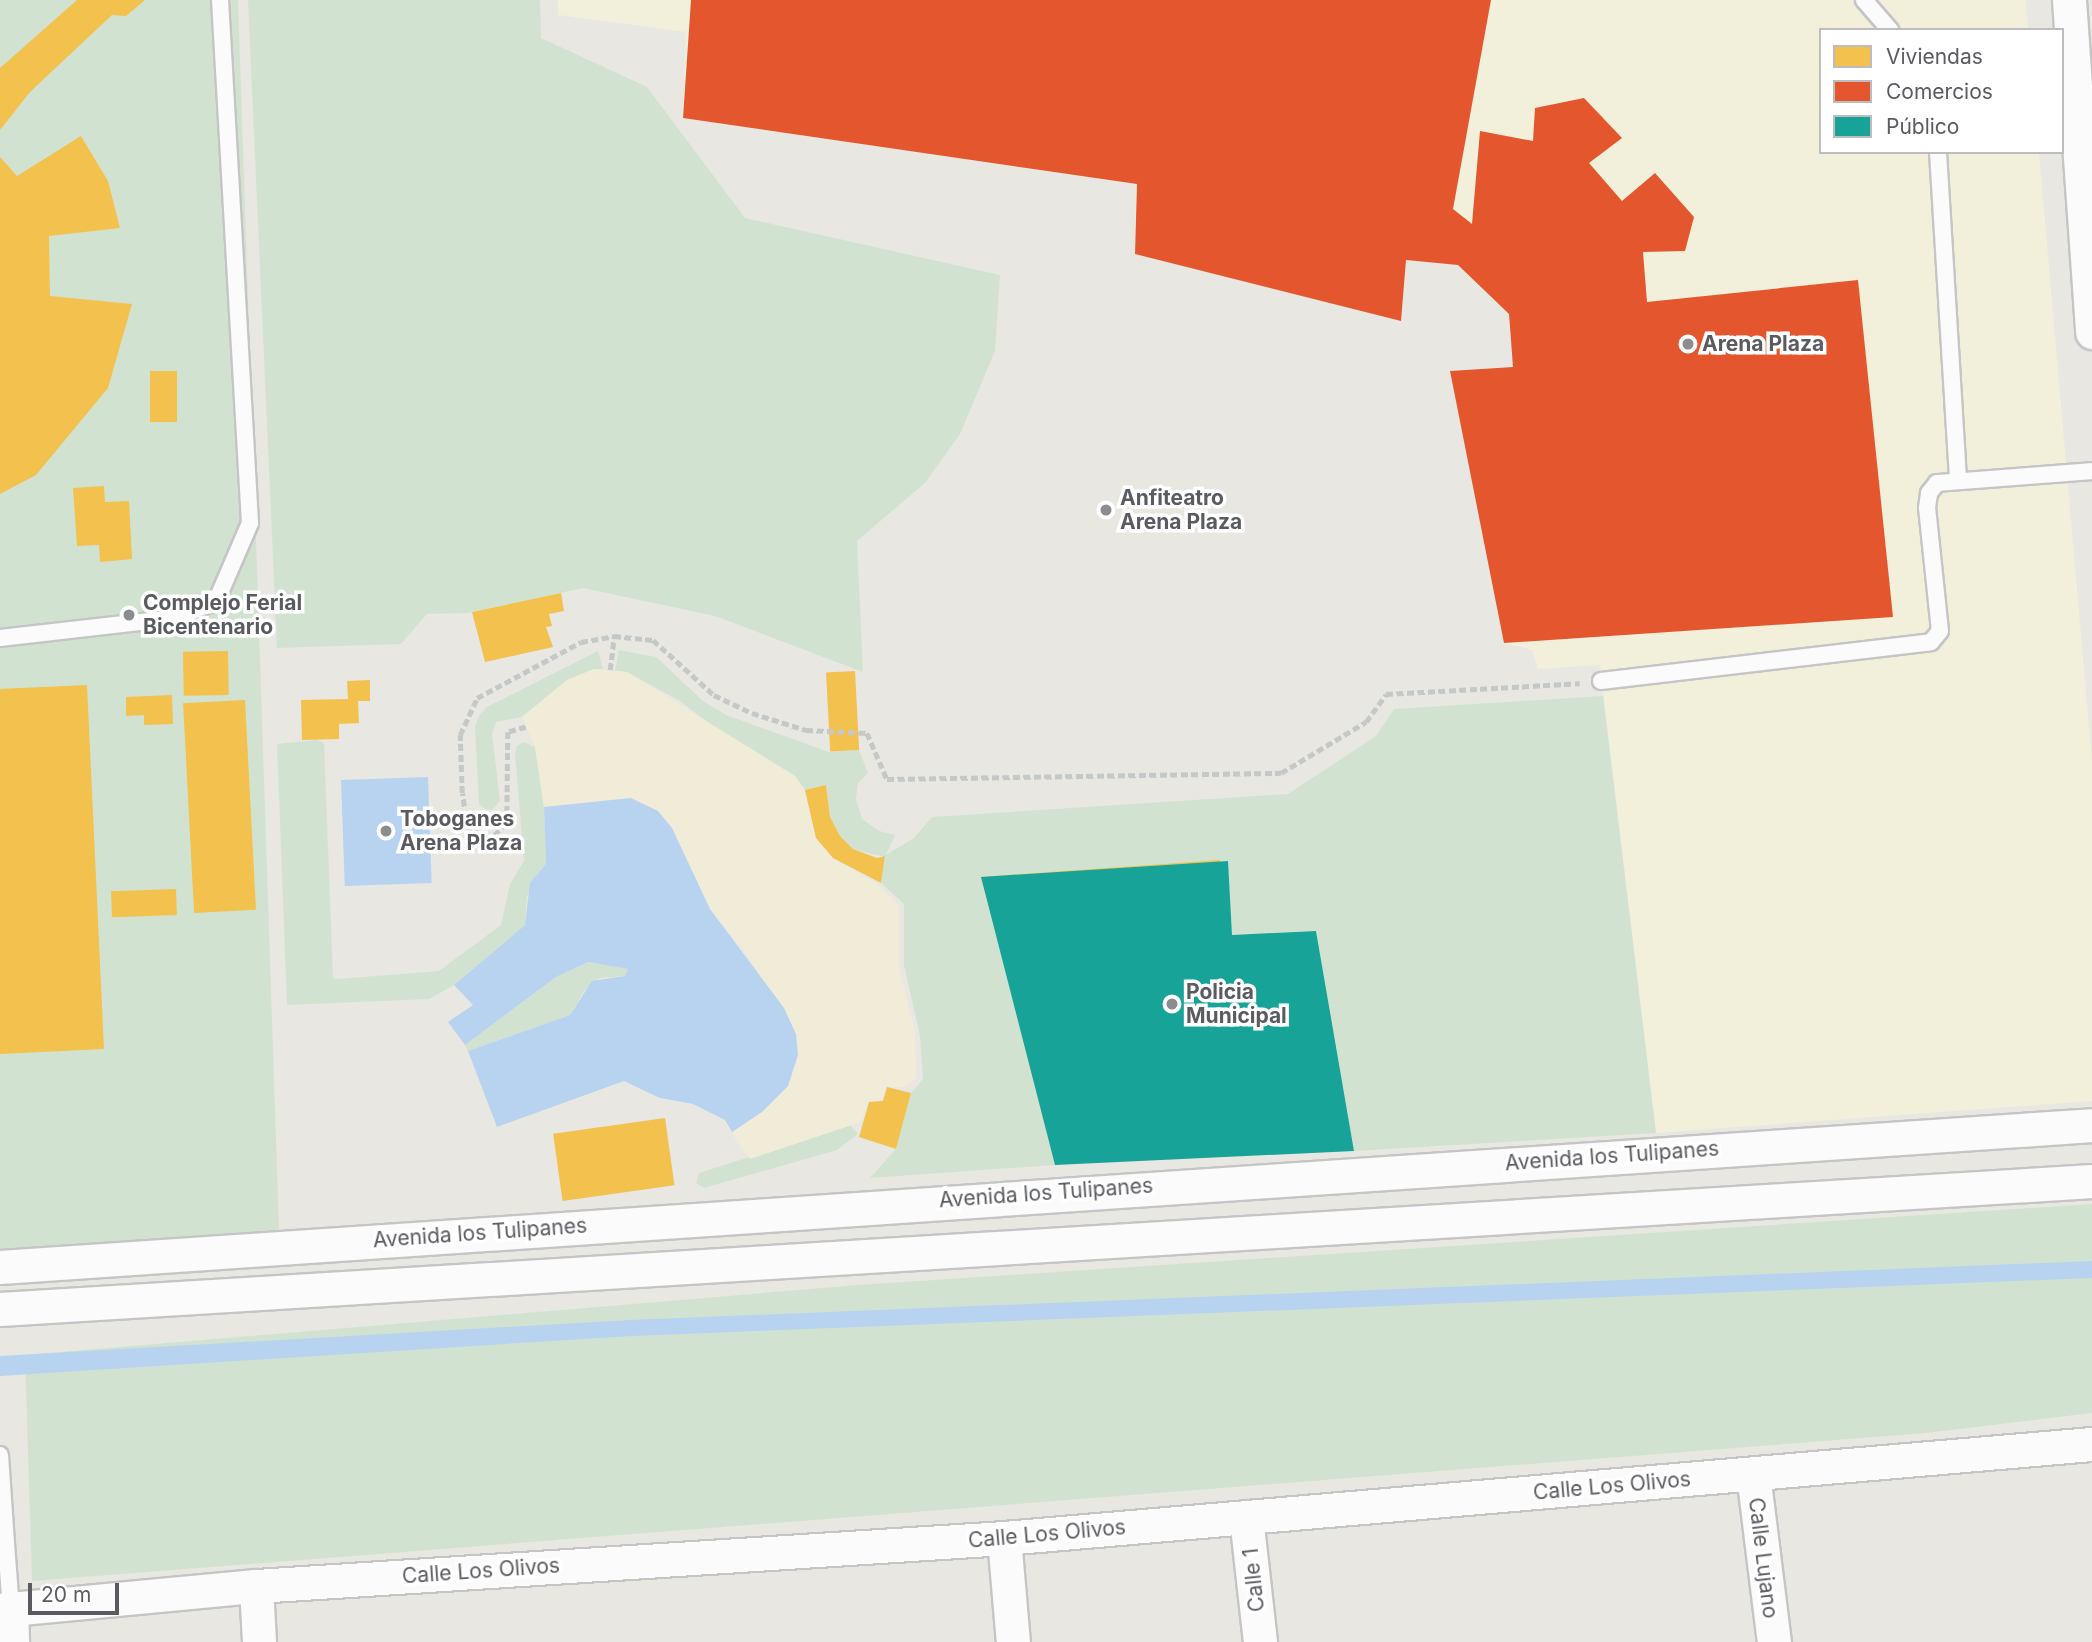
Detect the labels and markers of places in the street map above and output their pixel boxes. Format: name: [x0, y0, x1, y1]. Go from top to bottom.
place label: Arena Plaza: [1702, 331, 1824, 357]
marker: Arena Plaza: [1680, 336, 1696, 352]
place label: Anfiteatro Arena Plaza: [1120, 485, 1242, 535]
marker: Anfiteatro Arena Plaza: [1098, 502, 1114, 518]
place label: Complejo Ferial Bicentenario: [143, 590, 302, 640]
marker: Complejo Ferial Bicentenario: [121, 607, 137, 623]
place label: Toboganes Arena Plaza: [400, 806, 522, 856]
marker: Toboganes Arena Plaza: [378, 823, 394, 839]
place label: Policia Municipal: [1186, 979, 1287, 1029]
marker: Policia Municipal: [1164, 996, 1180, 1012]

